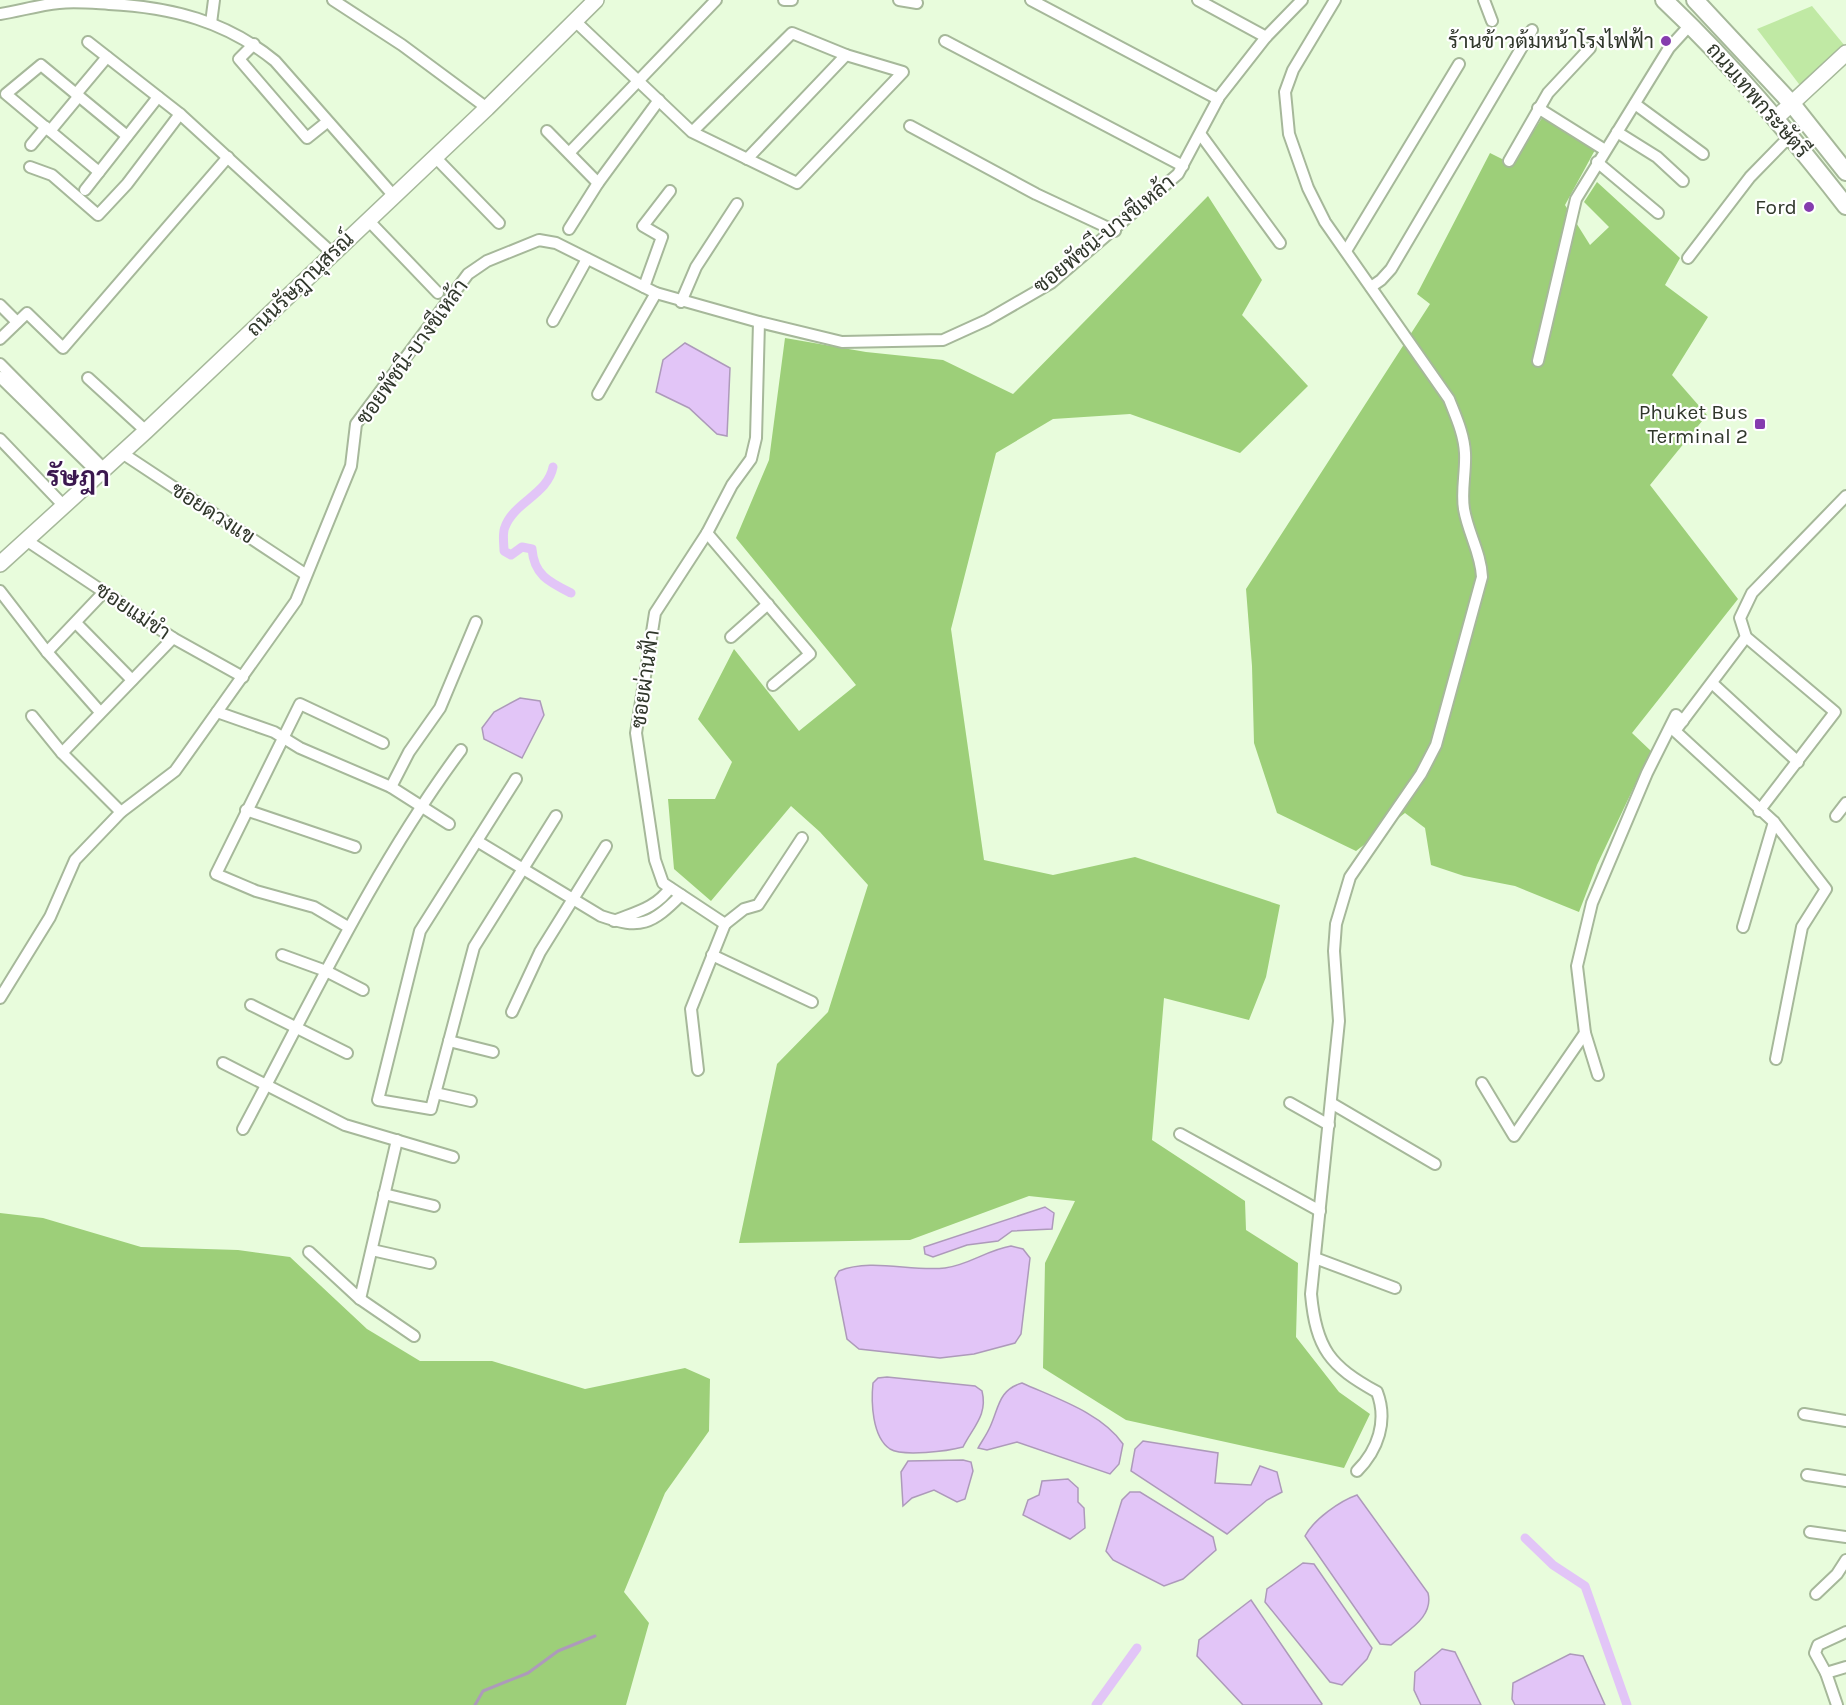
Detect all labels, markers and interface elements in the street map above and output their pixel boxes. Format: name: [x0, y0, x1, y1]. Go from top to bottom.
place label: ร้านข้าวต้มหน้าโรงไฟฟ้า: [1448, 27, 1654, 53]
marker: ร้านข้าวต้มหน้าโรงไฟฟ้า: [1659, 34, 1673, 48]
street label: ถนนเทพกระษัตรี: [1701, 37, 1815, 163]
street label: ซอยพัชนี-บางชีเหล้า: [1028, 169, 1179, 298]
place label: Ford: [1755, 195, 1797, 219]
marker: Ford: [1802, 200, 1816, 214]
street label: ถนนรัษฎานุสรณ์: [240, 225, 360, 343]
street label: ซอยพัชนี-บางชีเหล้า: [350, 274, 473, 429]
place label: Phuket Bus Terminal 2: [1639, 400, 1748, 448]
marker: Phuket Bus Terminal 2: [1753, 417, 1767, 431]
district label: รัษฎา: [46, 461, 110, 495]
street label: ซอยดวงแข: [167, 477, 259, 549]
street label: ซอยแม่ขำ: [91, 577, 175, 645]
street label: ซอยผ่านฟ้า: [624, 628, 664, 730]

